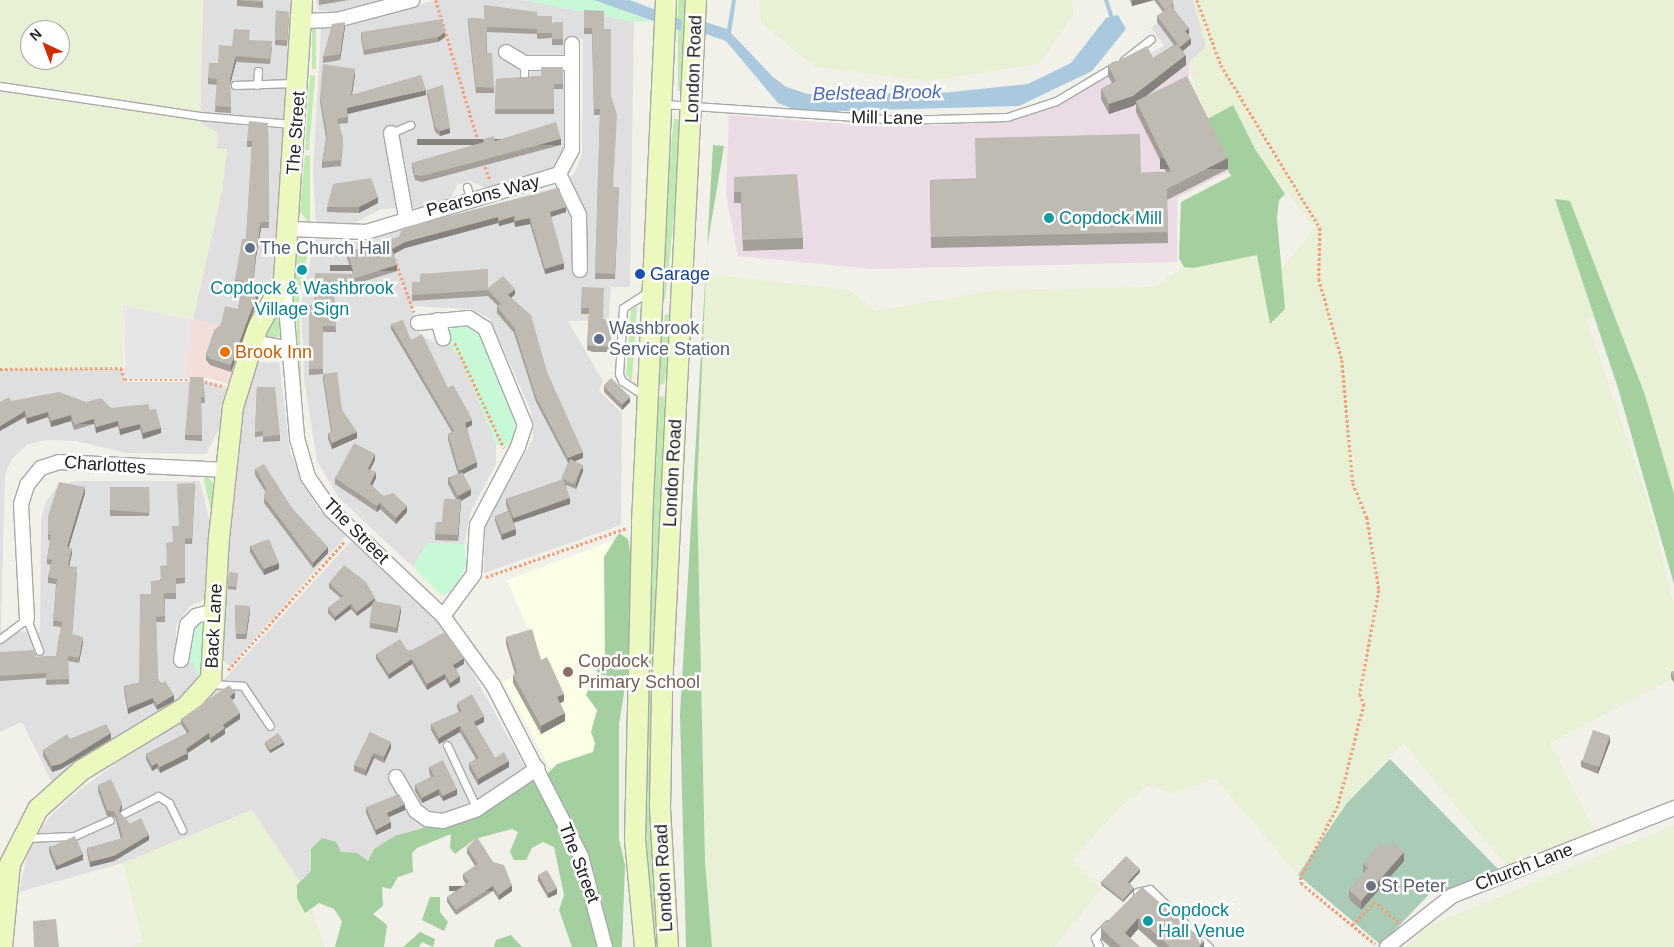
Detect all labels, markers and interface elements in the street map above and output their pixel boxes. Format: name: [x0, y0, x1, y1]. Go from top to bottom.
street label: London Road: [681, 15, 707, 123]
north arrow: [20, 20, 70, 70]
text: N: [26, 25, 45, 44]
water label: Belstead Brook: [812, 80, 942, 106]
street label: The Street: [282, 90, 310, 176]
street label: Mill Lane: [851, 107, 923, 129]
street label: Pearsons Way: [424, 171, 542, 221]
place label: Copdock Mill: [1059, 207, 1162, 229]
marker: Copdock Mill: [1043, 212, 1055, 224]
place label: The Church Hall: [260, 237, 390, 259]
marker: The Church Hall: [244, 242, 256, 254]
place label: Garage: [650, 263, 710, 285]
marker: Copdock & Washbrook Village Sign: [296, 264, 308, 276]
marker: Garage: [634, 268, 646, 280]
place label: Copdock & Washbrook Village Sign: [210, 278, 394, 320]
place label: Washbrook Service Station: [609, 318, 730, 360]
marker: Washbrook Service Station: [593, 333, 605, 345]
place label: Brook Inn: [235, 341, 312, 363]
marker: Brook Inn: [219, 346, 231, 358]
street label: London Road: [659, 418, 687, 528]
street label: Charlottes: [63, 451, 147, 479]
street label: The Street: [319, 494, 393, 568]
street label: Back Lane: [201, 583, 227, 669]
place label: Copdock Primary School: [578, 651, 700, 694]
marker: Copdock Primary School: [562, 666, 574, 678]
street label: The Street: [554, 820, 604, 906]
street label: London Road: [650, 823, 678, 933]
street label: Church Lane: [1472, 838, 1576, 896]
place label: St Peter: [1381, 875, 1446, 897]
marker: St Peter: [1365, 880, 1377, 892]
place label: Copdock Hall Venue: [1158, 900, 1245, 942]
marker: Copdock Hall Venue: [1142, 915, 1154, 927]

